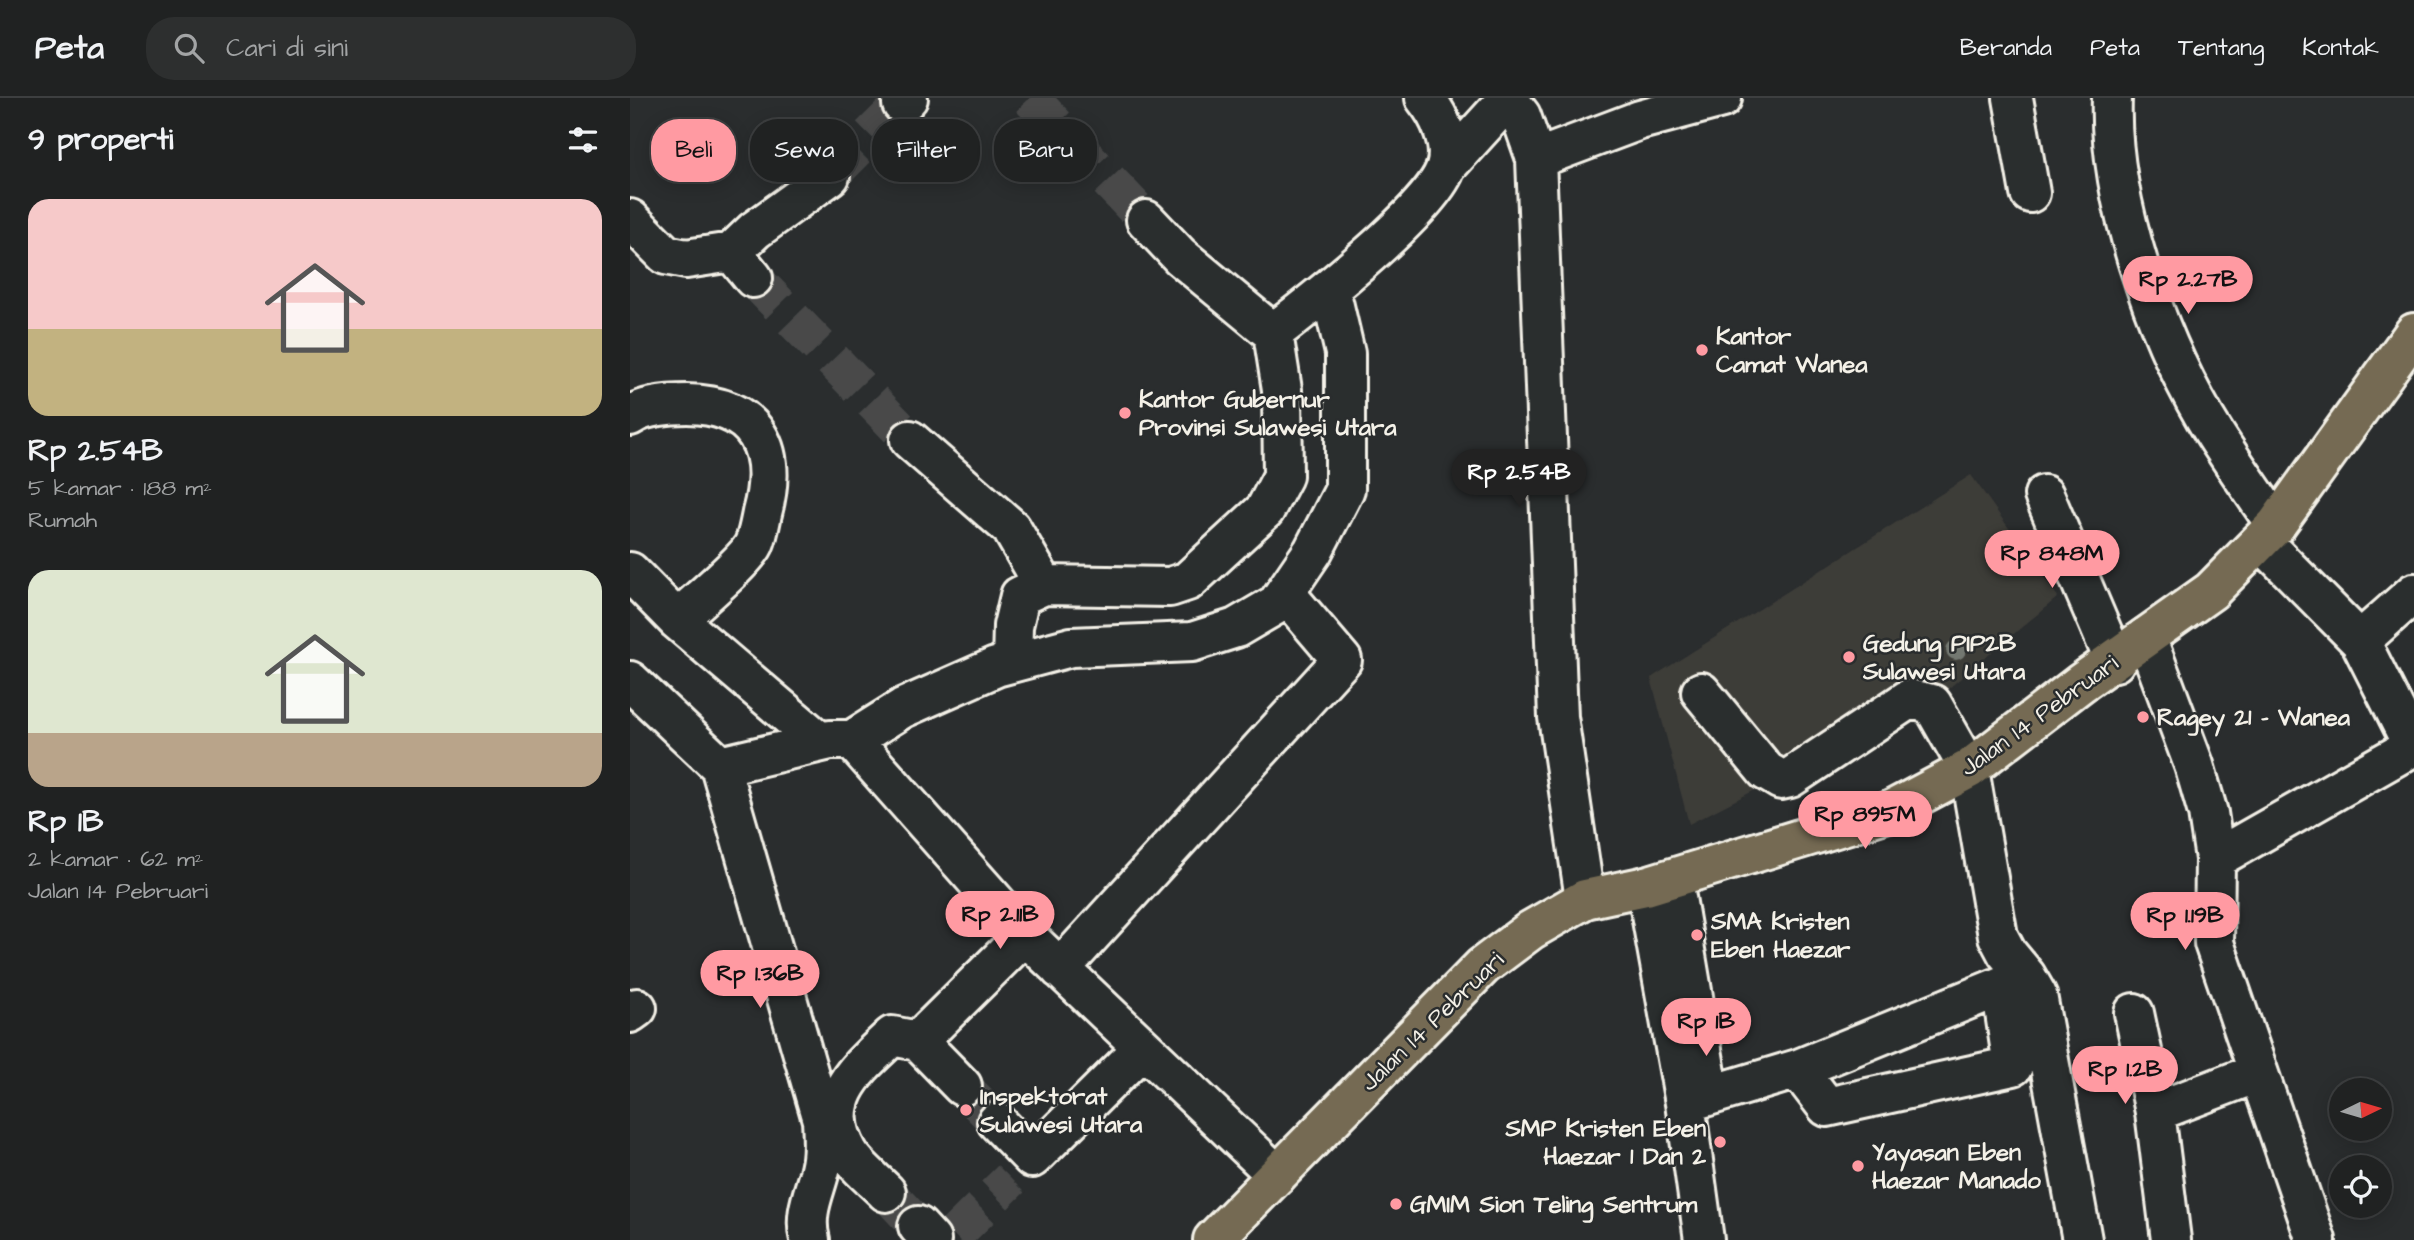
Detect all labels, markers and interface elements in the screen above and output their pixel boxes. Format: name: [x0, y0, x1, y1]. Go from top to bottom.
search box: [146, 17, 636, 80]
text: Peta: [35, 25, 104, 71]
icon: search: [170, 29, 208, 67]
text: Cari di sini: [226, 30, 348, 66]
text: Beranda: [1960, 31, 2052, 65]
text: Peta: [2090, 31, 2140, 65]
text: Tentang: [2178, 31, 2264, 65]
text: Kontak: [2302, 31, 2379, 65]
text: 9 properti: [28, 119, 173, 161]
chip: Beli: [651, 119, 736, 182]
chip: Sewa: [750, 119, 858, 182]
chip: Filter: [872, 119, 980, 182]
chip: Baru: [994, 119, 1097, 182]
icon: filters: [564, 121, 602, 159]
icon: home: [252, 245, 378, 371]
pin: Rp 2.27B: [2116, 256, 2260, 316]
text: Rp 2.27B: [2139, 263, 2237, 295]
place label: Kantor Camat Wanea: [1716, 320, 1868, 382]
marker: Kantor Camat Wanea: [1694, 342, 1710, 358]
place label: Kantor Gubernur Provinsi Sulawesi Utara: [1139, 383, 1397, 445]
marker: Kantor Gubernur Provinsi Sulawesi Utara: [1117, 405, 1133, 421]
text: Rp 2.54B: [28, 430, 162, 472]
pin: Rp 2.54B: [1447, 450, 1591, 509]
text: Rp 2.54B: [1467, 456, 1571, 488]
text: 5 kamar · 188 m²: [28, 472, 212, 504]
text: Rumah: [28, 504, 97, 536]
pin: Rp 848M: [1987, 531, 2117, 590]
text: Rp 848M: [2001, 537, 2103, 569]
icon: home: [252, 616, 378, 742]
place label: Gedung PIP2B Sulawesi Utara: [1862, 627, 2026, 689]
street label: Jalan 14 Pebruari: [1954, 647, 2126, 785]
marker: Gedung PIP2B Sulawesi Utara: [1841, 649, 1857, 665]
place label: Ragey 21 - Wanea: [2157, 701, 2351, 737]
marker: Ragey 21 - Wanea: [2135, 709, 2151, 725]
pin: Rp 895M: [1800, 792, 1930, 851]
text: Rp 895M: [1814, 798, 1916, 830]
text: Rp 1B: [28, 801, 103, 843]
text: 2 kamar · 62 m²: [28, 843, 203, 875]
text: Jalan 14 Pebruari: [28, 875, 208, 907]
pin: Rp 2.11B: [928, 892, 1072, 951]
pin: Rp 1.19B: [2113, 892, 2257, 952]
text: Rp 2.11B: [961, 898, 1039, 930]
text: Rp 1.19B: [2147, 899, 2223, 931]
place label: SMA Kristen Eben Haezar: [1710, 905, 1851, 967]
marker: SMA Kristen Eben Haezar: [1689, 927, 1705, 943]
street label: Jalan 14 Pebruari: [1353, 944, 1512, 1099]
pin: Rp 1.36B: [688, 950, 832, 1010]
text: Rp 1.36B: [716, 957, 804, 989]
pin: Rp 1B: [1657, 998, 1755, 1058]
text: Rp 1B: [1677, 1005, 1735, 1037]
pin: Rp 1.2B: [2060, 1046, 2190, 1106]
text: Rp 1.2B: [2088, 1053, 2162, 1085]
north arrow: [2329, 1078, 2392, 1141]
map controls: [2329, 1078, 2392, 1218]
place label: Inspektorat Sulawesi Utara: [979, 1080, 1143, 1142]
marker: Inspektorat Sulawesi Utara: [958, 1102, 974, 1118]
place label: SMP Kristen Eben Haezar 1 Dan 2: [1504, 1112, 1706, 1174]
marker: SMP Kristen Eben Haezar 1 Dan 2: [1712, 1134, 1728, 1150]
place label: Yayasan Eben Haezar Manado: [1872, 1136, 2041, 1198]
button: locate: [2329, 1155, 2392, 1218]
marker: Yayasan Eben Haezar Manado: [1850, 1158, 1866, 1174]
place label: GMIM Sion Teling Sentrum: [1410, 1188, 1698, 1223]
marker: GMIM Sion Teling Sentrum: [1388, 1196, 1404, 1212]

